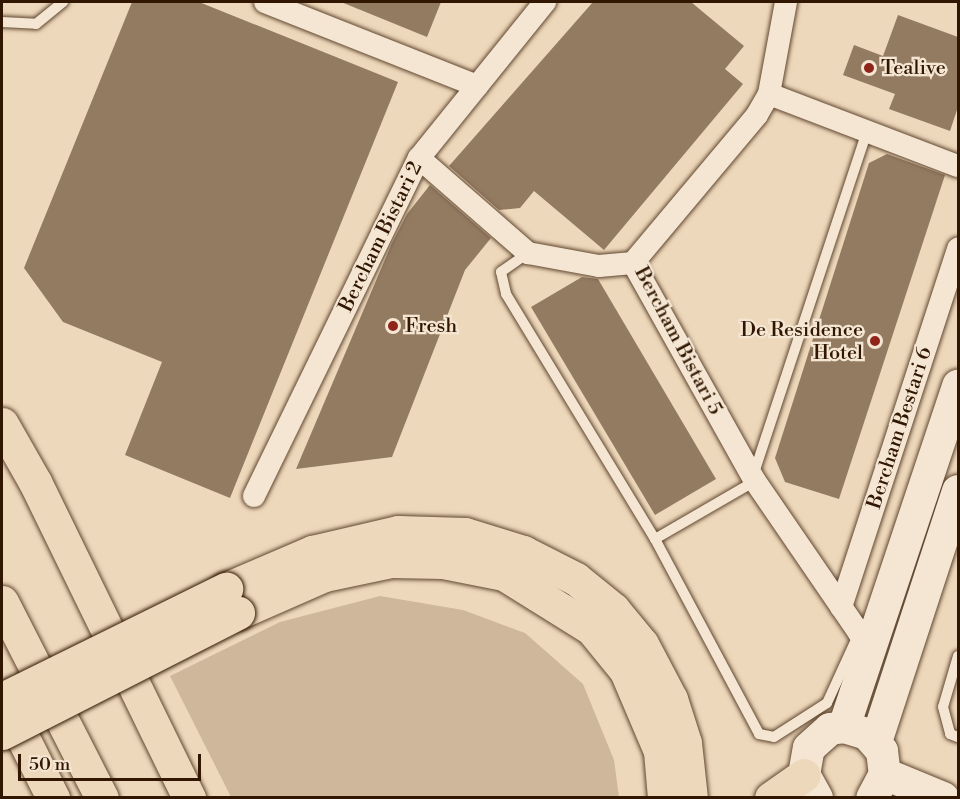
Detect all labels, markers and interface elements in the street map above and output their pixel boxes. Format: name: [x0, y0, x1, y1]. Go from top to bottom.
place label: Tealive: [881, 56, 946, 80]
marker: Tealive: [862, 61, 876, 75]
street label: Bercham Bistari 2: [334, 158, 428, 316]
street label: Bercham Bistari 5: [629, 263, 727, 419]
place label: Fresh: [405, 314, 457, 338]
place label: De Residence Hotel: [741, 318, 863, 365]
marker: Fresh: [386, 319, 400, 333]
marker: De Residence Hotel: [868, 334, 882, 348]
street label: Bercham Bestari 6: [863, 344, 937, 512]
scale bar: [21, 742, 204, 780]
text: 50 m: [29, 753, 70, 776]

